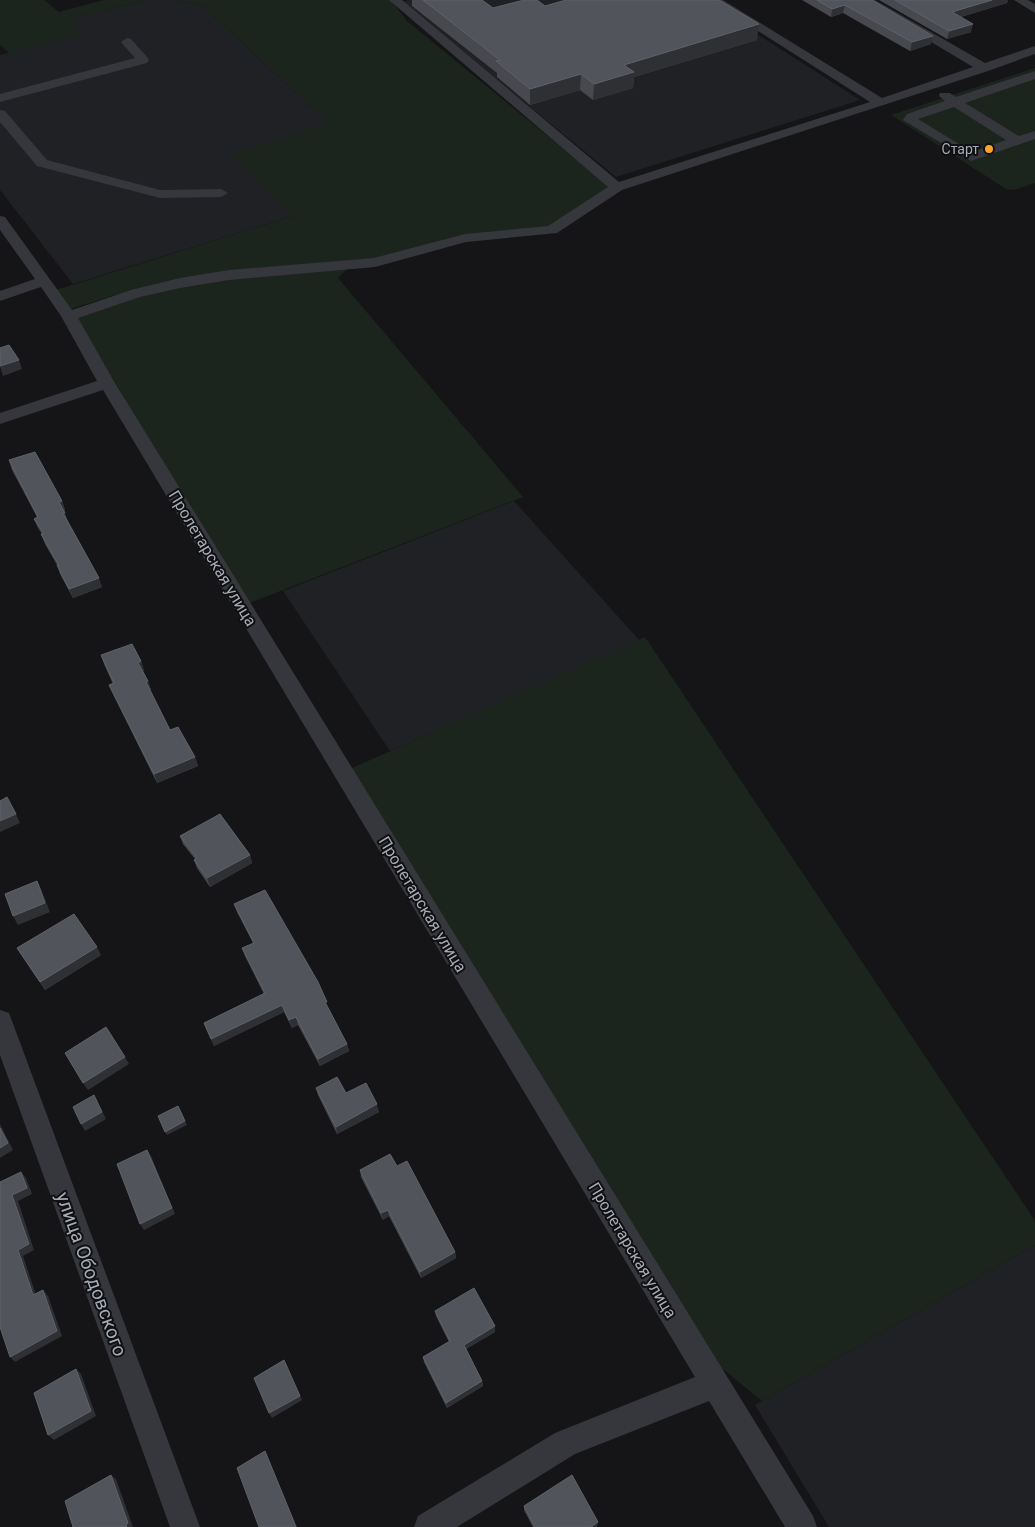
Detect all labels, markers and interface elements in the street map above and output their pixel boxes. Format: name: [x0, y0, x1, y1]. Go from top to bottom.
place label: Старт: [942, 141, 979, 157]
marker: Старт: [983, 143, 995, 155]
street label: Пролетарская улица: [165, 487, 261, 629]
street label: Пролетарская улица: [375, 833, 471, 975]
street label: Пролетарская улица: [585, 1179, 681, 1321]
street label: улица Ободовского: [51, 1189, 132, 1360]

